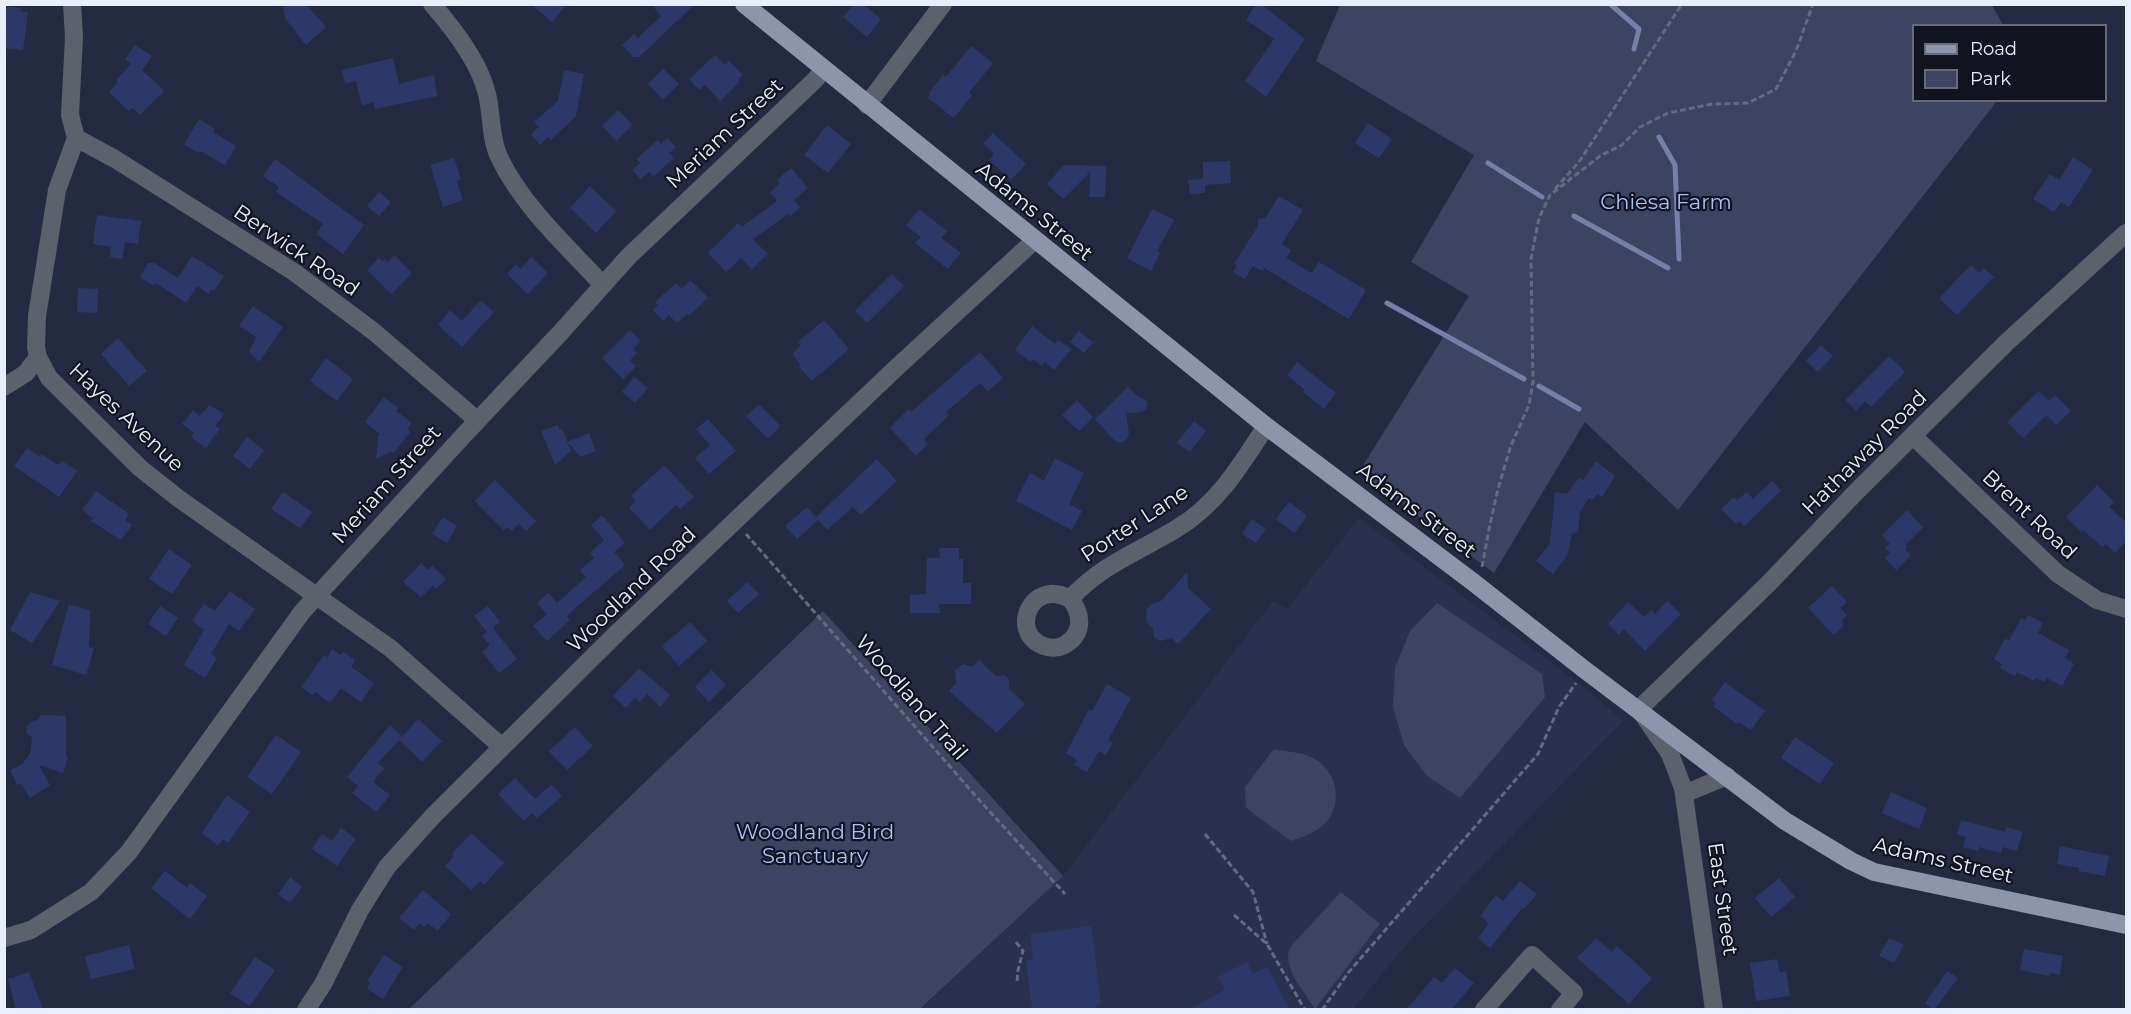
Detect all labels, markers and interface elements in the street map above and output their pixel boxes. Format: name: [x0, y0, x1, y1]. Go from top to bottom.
legend: [1912, 24, 2107, 102]
text: Road: [1970, 38, 2017, 60]
text: Park: [1970, 68, 2011, 90]
street label: Meriam Street: [661, 74, 789, 194]
street label: Adams Street: [970, 157, 1098, 267]
park label: Chiesa Farm: [1600, 190, 1732, 216]
street label: Berwick Road: [228, 200, 364, 302]
street label: Hayes Avenue: [63, 358, 189, 478]
street label: Hathaway Road: [1797, 385, 1933, 521]
street label: Meriam Street: [327, 421, 447, 549]
street label: Adams Street: [1351, 458, 1481, 564]
street label: Brent Road: [1977, 465, 2081, 565]
street label: Porter Lane: [1077, 480, 1193, 568]
street label: Woodland Road: [562, 522, 702, 658]
street label: Woodland Trail: [850, 630, 972, 766]
park label: Woodland Bird Sanctuary: [736, 820, 894, 870]
street label: Adams Street: [1870, 833, 2016, 889]
street label: East Street: [1702, 841, 1742, 957]

